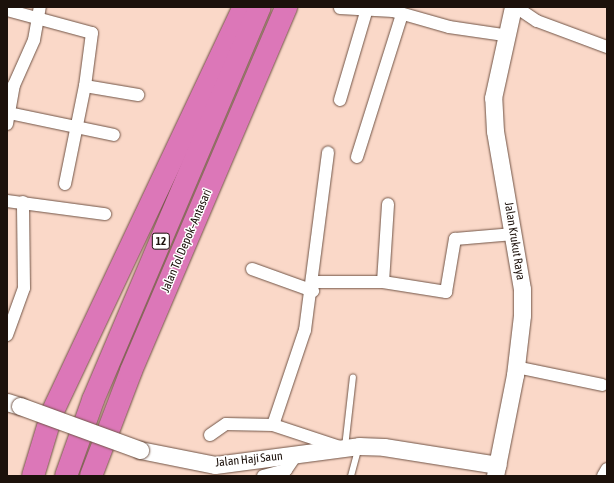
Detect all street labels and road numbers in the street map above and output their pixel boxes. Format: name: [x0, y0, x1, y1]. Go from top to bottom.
street label: Jalan Tol Depok–Antasari: [159, 187, 215, 295]
street label: Jalan Krukut Raya: [501, 201, 527, 281]
road number: 12: [151, 232, 171, 250]
street label: Jalan Haji Saun: [215, 449, 283, 471]

